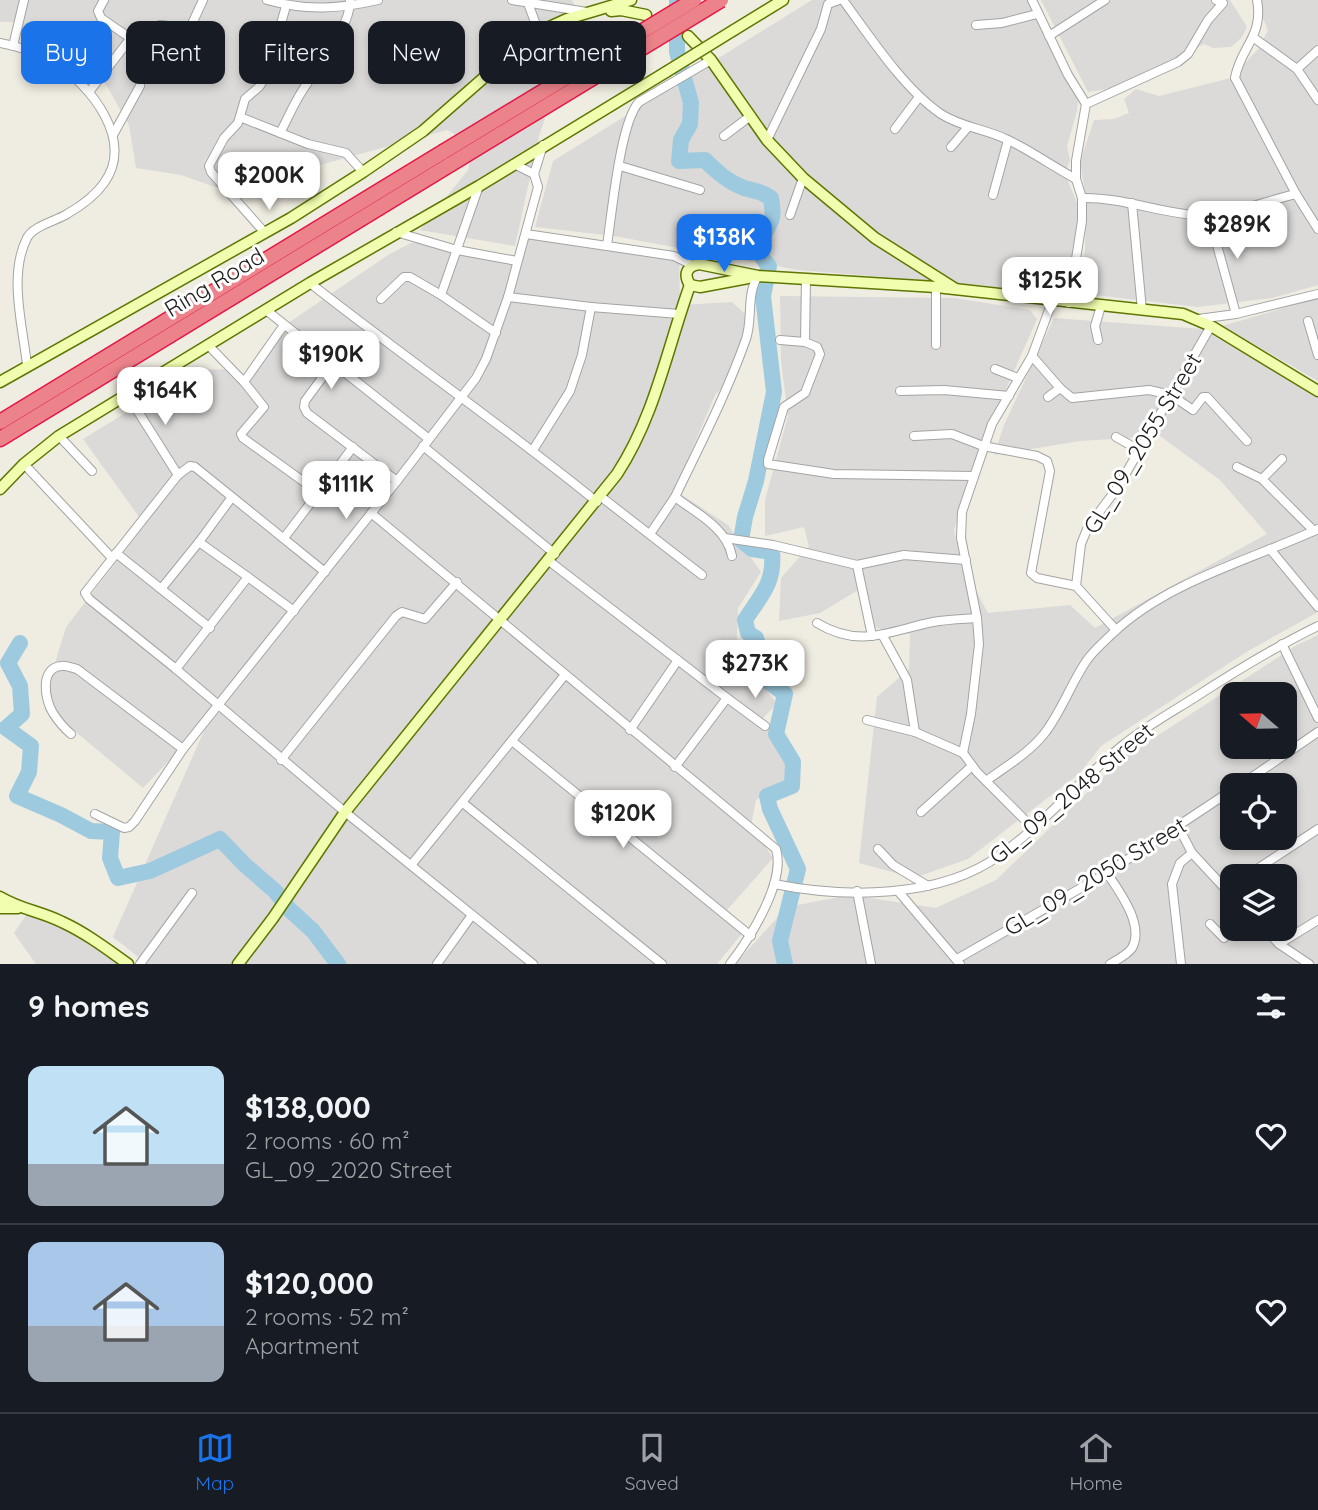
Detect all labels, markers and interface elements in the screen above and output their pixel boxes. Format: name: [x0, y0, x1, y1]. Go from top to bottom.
chip: Buy: [21, 21, 112, 84]
chip: Rent: [126, 21, 225, 84]
chip: Filters: [239, 21, 354, 84]
chip: New: [368, 21, 465, 84]
chip: Apartment: [479, 21, 646, 84]
pin: $200K: [220, 152, 318, 212]
text: $200K: [234, 160, 304, 189]
pin: $289K: [1188, 202, 1286, 261]
text: $289K: [1203, 209, 1271, 238]
pin: $138K: [675, 215, 773, 274]
text: $138K: [693, 222, 755, 251]
street label: Ring Road: [159, 241, 269, 323]
pin: $125K: [1001, 258, 1099, 317]
text: $125K: [1018, 265, 1082, 294]
pin: $190K: [282, 332, 380, 391]
text: $190K: [299, 339, 363, 368]
street label: GL_09_2055 Street: [1077, 347, 1208, 539]
pin: $164K: [116, 368, 214, 427]
text: $164K: [133, 375, 197, 404]
pin: $111K: [297, 462, 395, 521]
text: $111K: [318, 469, 374, 498]
pin: $273K: [706, 640, 804, 700]
text: $273K: [722, 648, 788, 677]
north arrow: [1220, 682, 1297, 760]
map controls: [1220, 682, 1297, 941]
street label: GL_09_2048 Street: [983, 716, 1159, 870]
button: locate: [1220, 773, 1297, 850]
pin: $120K: [574, 790, 672, 850]
text: $120K: [591, 798, 655, 827]
street label: GL_09_2050 Street: [999, 810, 1191, 942]
button: layers: [1220, 864, 1297, 941]
text: 9 homes: [28, 987, 150, 1025]
icon: filters: [1252, 987, 1290, 1025]
text: $138,000: [245, 1088, 371, 1126]
icon: home: [84, 1094, 168, 1178]
icon: heart: [1252, 1117, 1290, 1155]
text: 2 rooms · 60 m²: [245, 1126, 410, 1155]
text: GL_09_2020 Street: [245, 1155, 452, 1184]
text: $120,000: [245, 1264, 374, 1302]
icon: home: [84, 1270, 168, 1354]
icon: heart: [1252, 1293, 1290, 1331]
text: 2 rooms · 52 m²: [245, 1302, 409, 1331]
text: Apartment: [245, 1331, 359, 1360]
tab: Map: [195, 1429, 234, 1495]
tab: Saved: [625, 1429, 679, 1495]
tab: Home: [1069, 1429, 1123, 1495]

